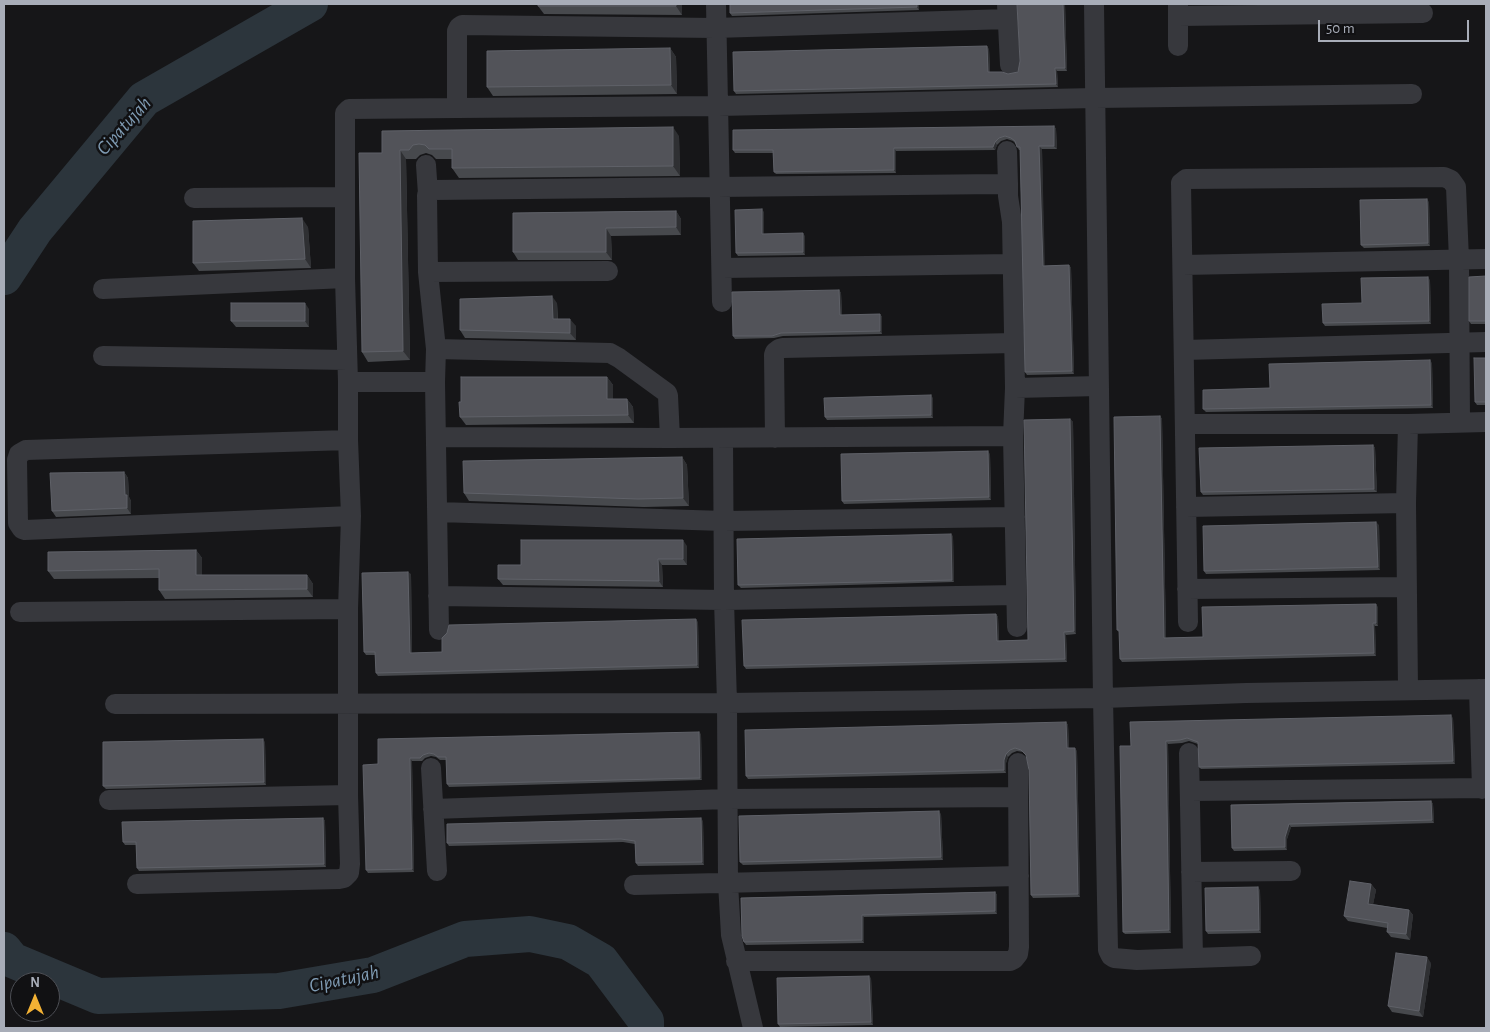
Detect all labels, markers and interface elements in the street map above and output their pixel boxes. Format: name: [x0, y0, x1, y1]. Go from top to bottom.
scale bar: [1320, 10, 1471, 42]
text: 50 m: [1326, 21, 1355, 36]
water label: Cipatujah: [91, 92, 157, 160]
water label: Cipatujah: [307, 960, 381, 998]
north arrow: [10, 972, 60, 1022]
text: N: [30, 976, 40, 990]

